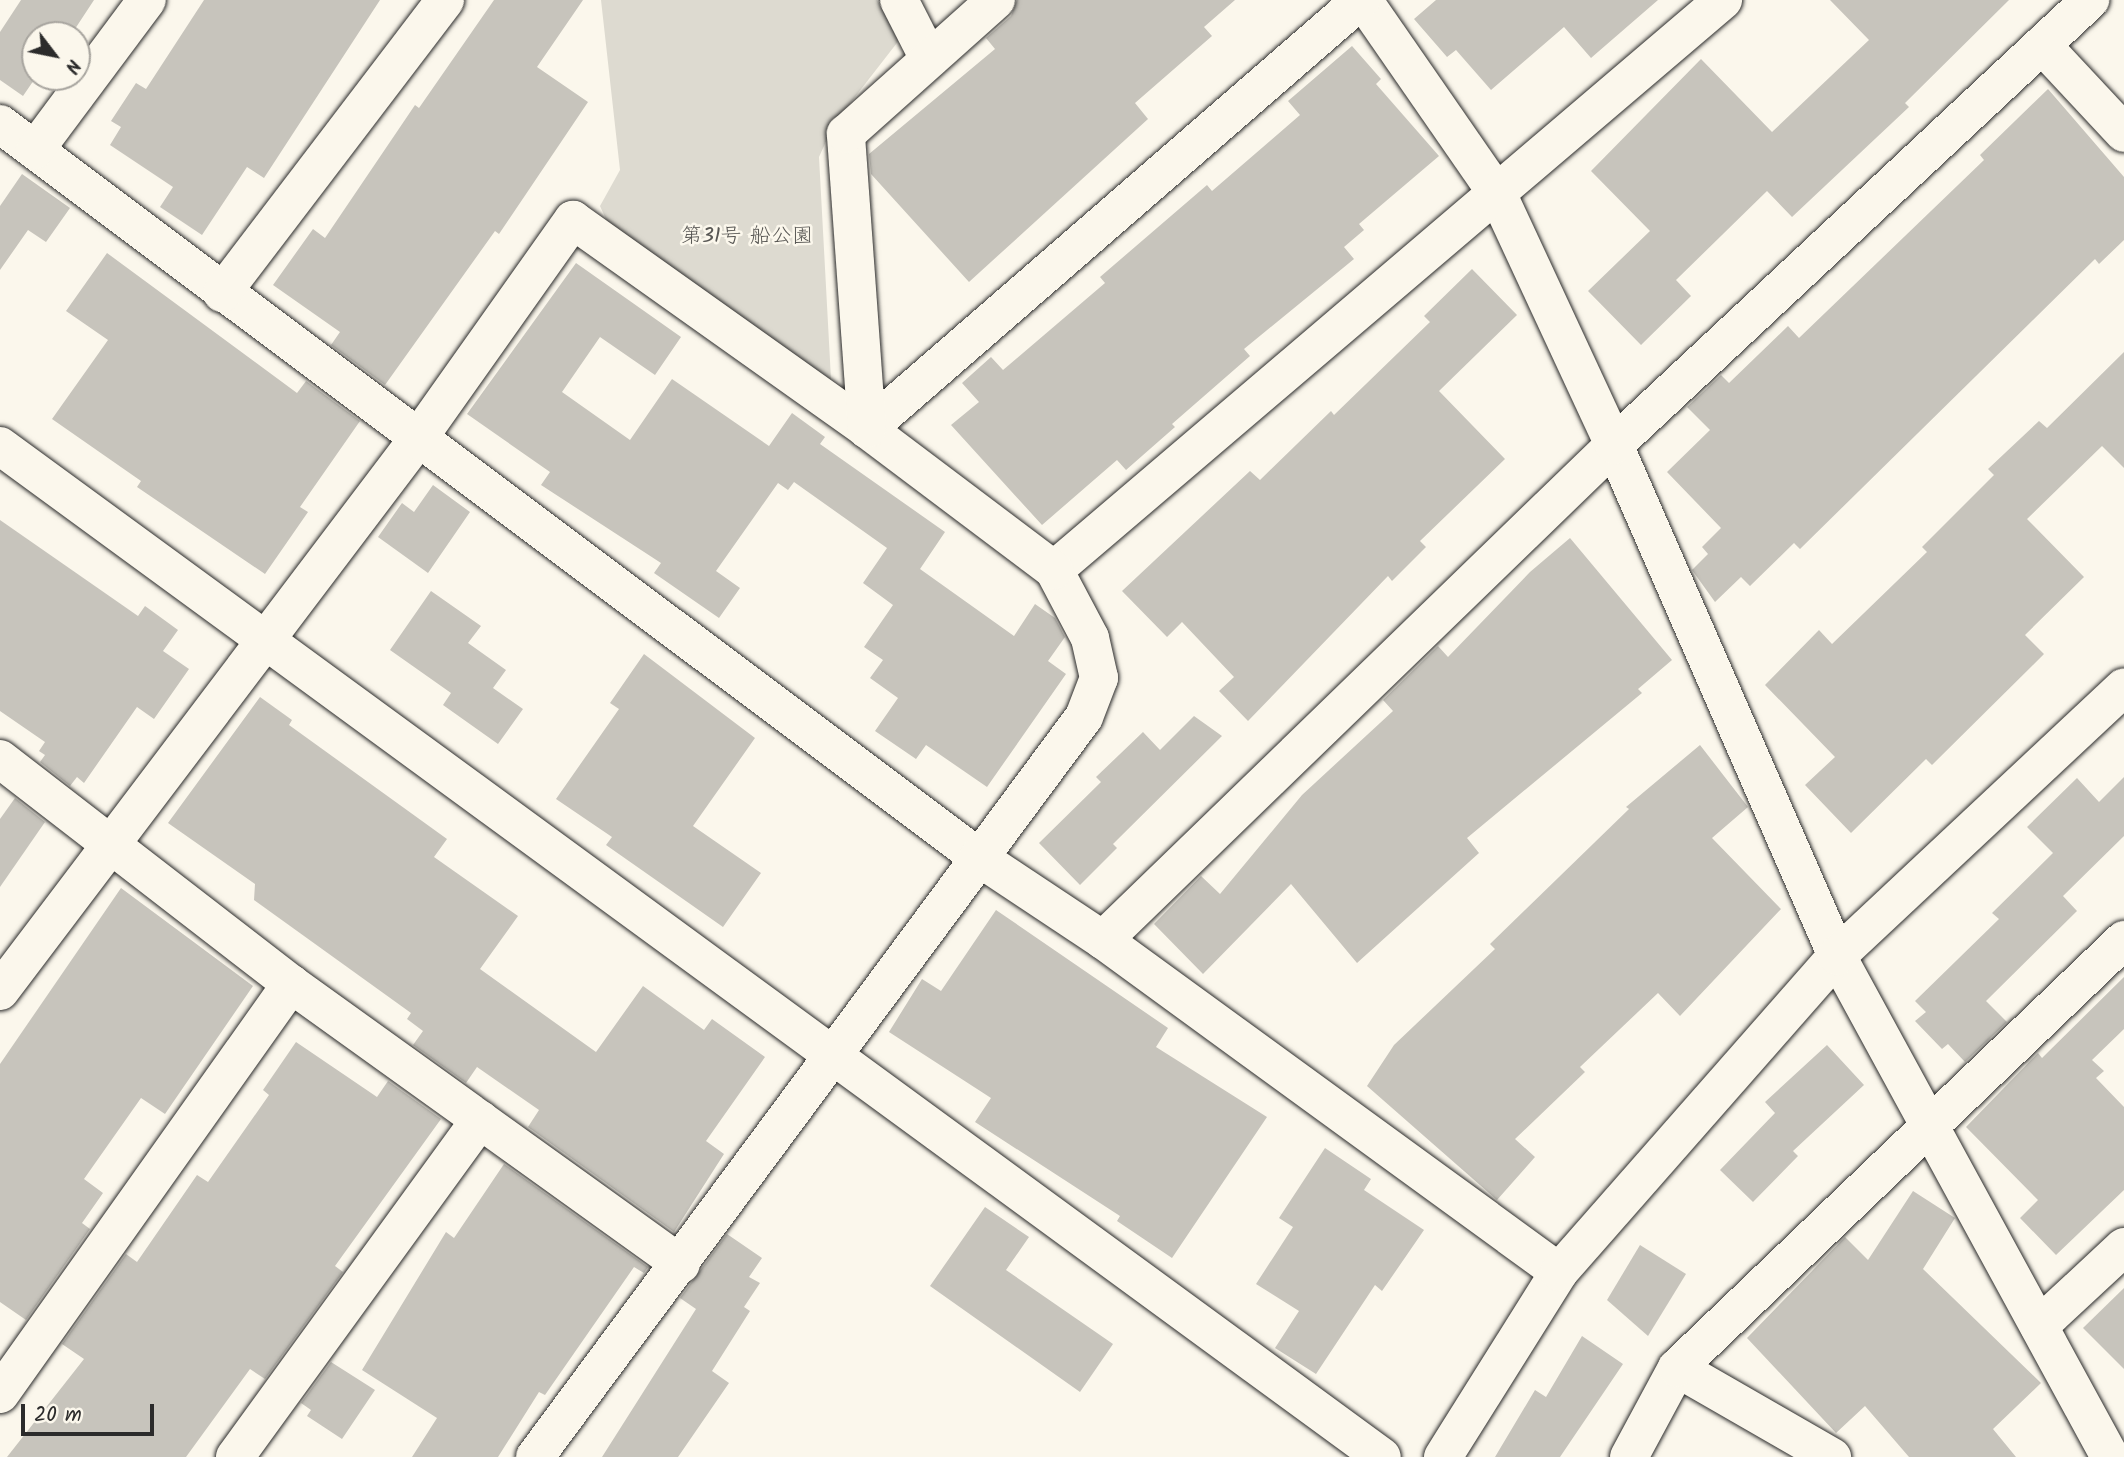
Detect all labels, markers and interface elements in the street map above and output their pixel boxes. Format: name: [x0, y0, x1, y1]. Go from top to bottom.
north arrow: [21, 21, 91, 91]
text: N: [56, 53, 88, 79]
park label: 第31号 船公園: [681, 224, 813, 250]
scale bar: [24, 1390, 158, 1434]
text: 20 m: [34, 1399, 82, 1432]

